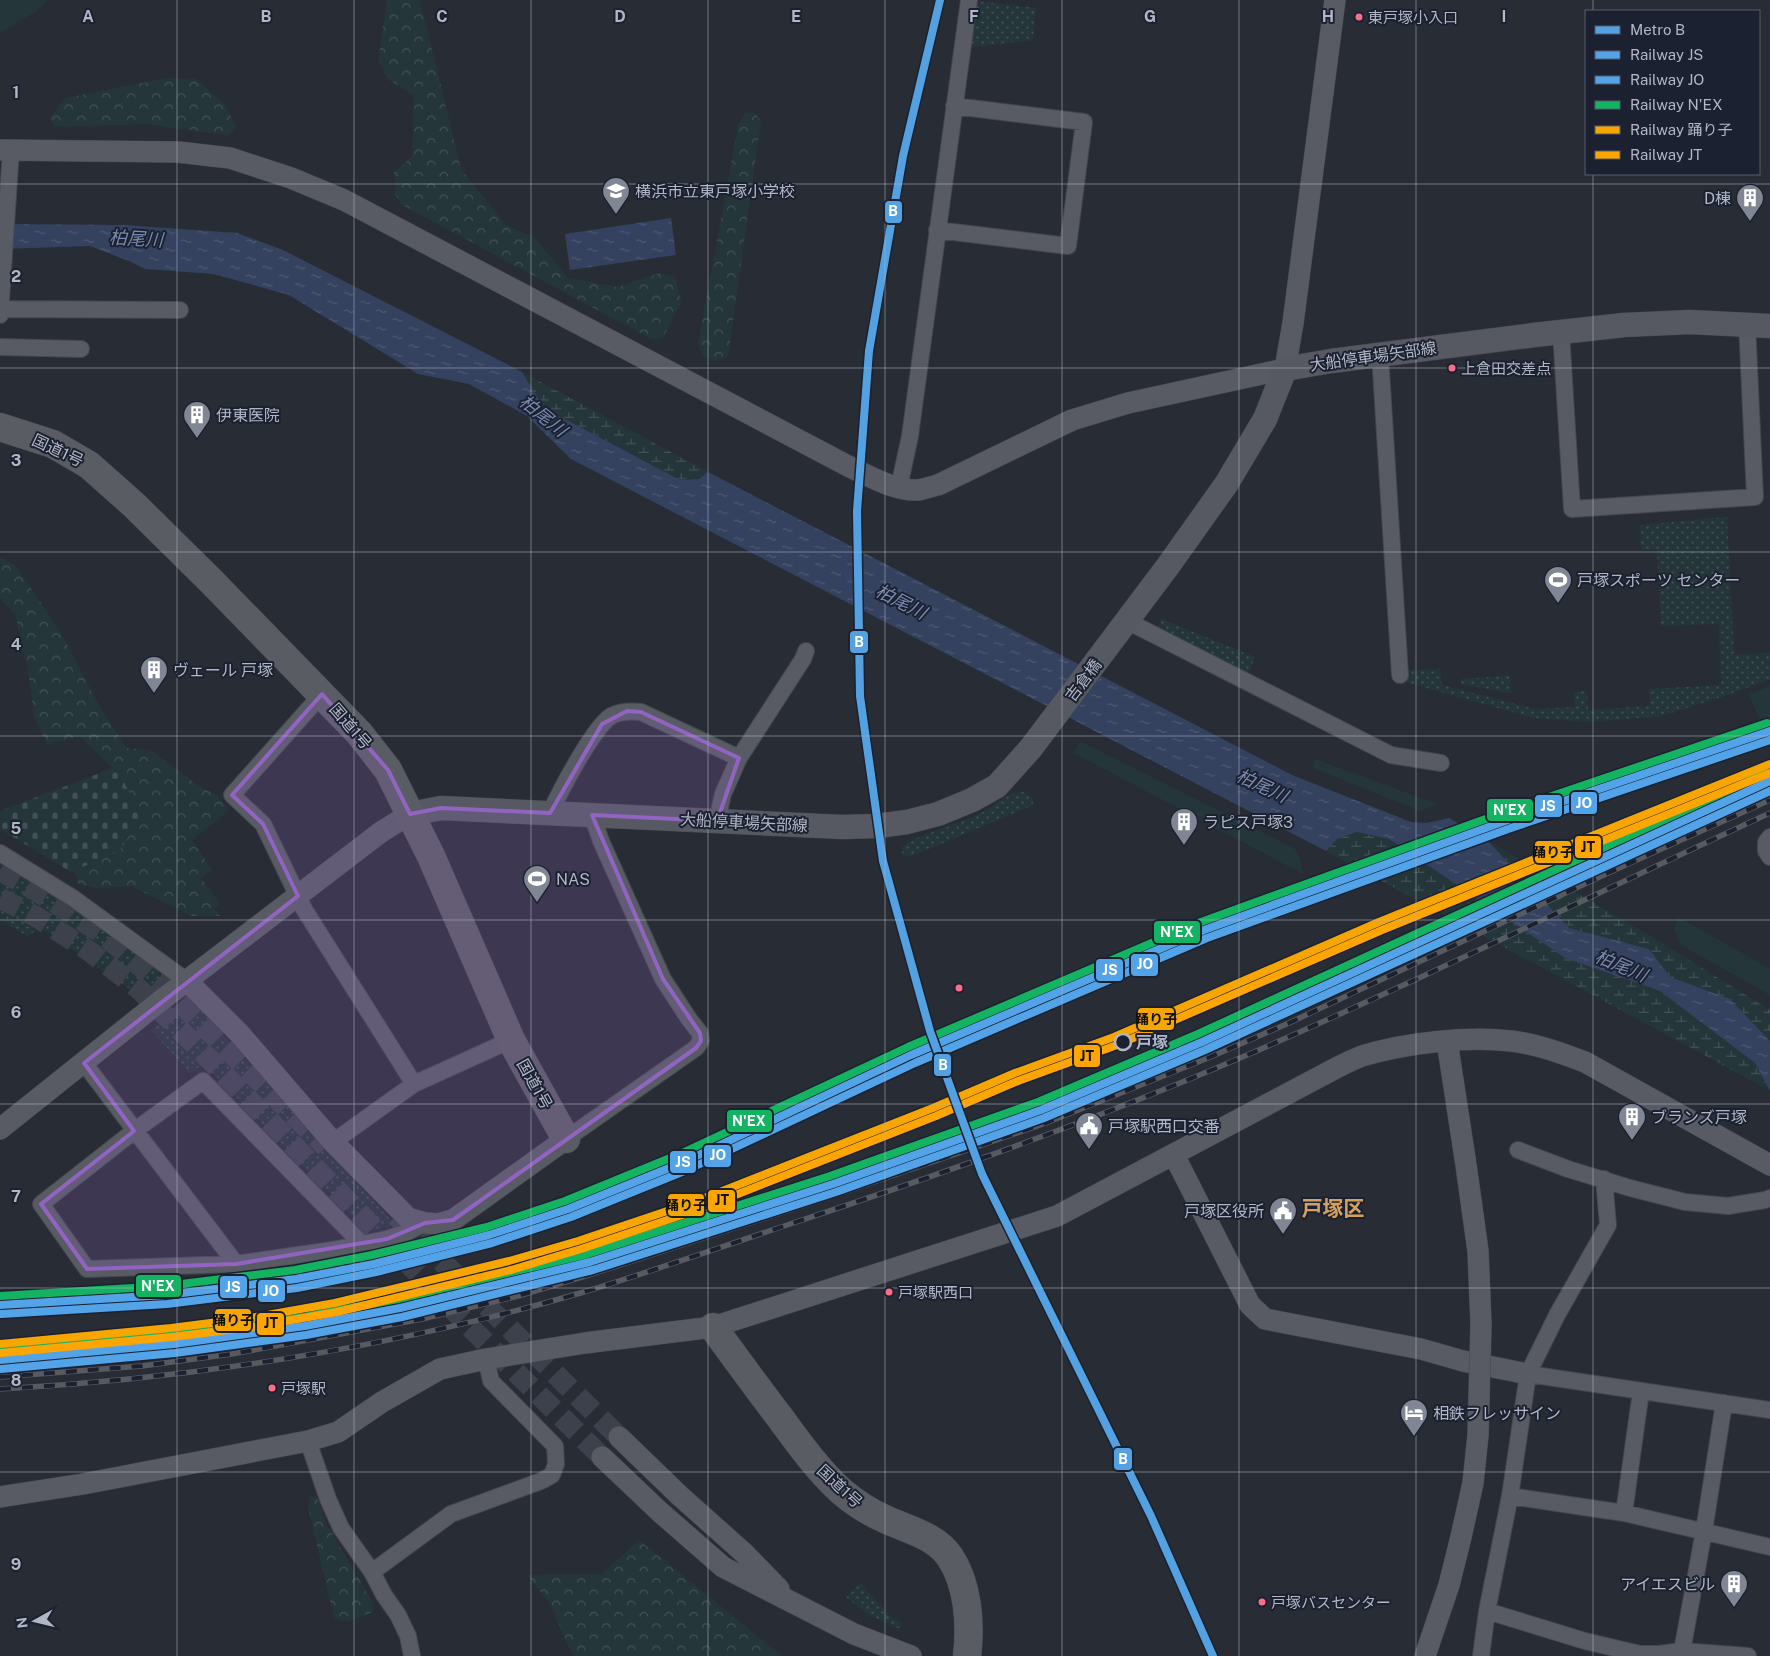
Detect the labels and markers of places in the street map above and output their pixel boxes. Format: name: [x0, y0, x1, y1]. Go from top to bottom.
place label: 東戸塚小入口: [1368, 9, 1458, 26]
marker: 東戸塚小入口: [1354, 12, 1364, 22]
school or university icon: 横浜市立東戸塚小学校: [601, 176, 631, 215]
place label: 横浜市立東戸塚小学校: [635, 182, 795, 201]
building icon: D棟: [1735, 183, 1765, 222]
place label: D棟: [1704, 189, 1731, 208]
place label: 上倉田交差点: [1461, 360, 1551, 377]
marker: 上倉田交差点: [1447, 363, 1457, 373]
building icon: 伊東医院: [182, 400, 212, 439]
place label: 伊東医院: [216, 406, 280, 425]
sports icon: 戸塚スポーツ センター: [1543, 565, 1573, 604]
place label: 戸塚スポーツ センター: [1577, 571, 1741, 590]
building icon: ヴェール 戸塚: [139, 655, 169, 694]
place label: ヴェール 戸塚: [173, 661, 273, 680]
building icon: ラピス戸塚3: [1169, 807, 1199, 846]
place label: ラピス戸塚3: [1203, 813, 1293, 832]
sports icon: NAS: [522, 864, 552, 903]
place label: NAS: [556, 870, 590, 889]
unlabelled marker: [954, 983, 964, 993]
marker: 戸塚: [1114, 1033, 1132, 1051]
place label: 戸塚: [1136, 1033, 1168, 1052]
building icon: ブランズ戸塚: [1617, 1102, 1647, 1141]
place label: ブランズ戸塚: [1651, 1108, 1747, 1127]
public building icon: 戸塚駅西口交番: [1074, 1111, 1104, 1150]
place label: 戸塚駅西口交番: [1108, 1117, 1220, 1136]
public building icon: 戸塚区役所: [1268, 1196, 1298, 1235]
place label: 戸塚区役所: [1184, 1202, 1264, 1221]
place label: 戸塚駅西口: [898, 1284, 973, 1301]
marker: 戸塚駅西口: [884, 1287, 894, 1297]
place label: 戸塚駅: [281, 1380, 326, 1397]
marker: 戸塚駅: [267, 1383, 277, 1393]
hotel icon: 相鉄フレッサイン: [1399, 1398, 1429, 1437]
place label: 相鉄フレッサイン: [1433, 1404, 1561, 1423]
building icon: アイエスビル: [1719, 1569, 1749, 1608]
place label: アイエスビル: [1620, 1575, 1715, 1594]
place label: 戸塚バスセンター: [1271, 1594, 1391, 1611]
marker: 戸塚バスセンター: [1257, 1597, 1267, 1607]

